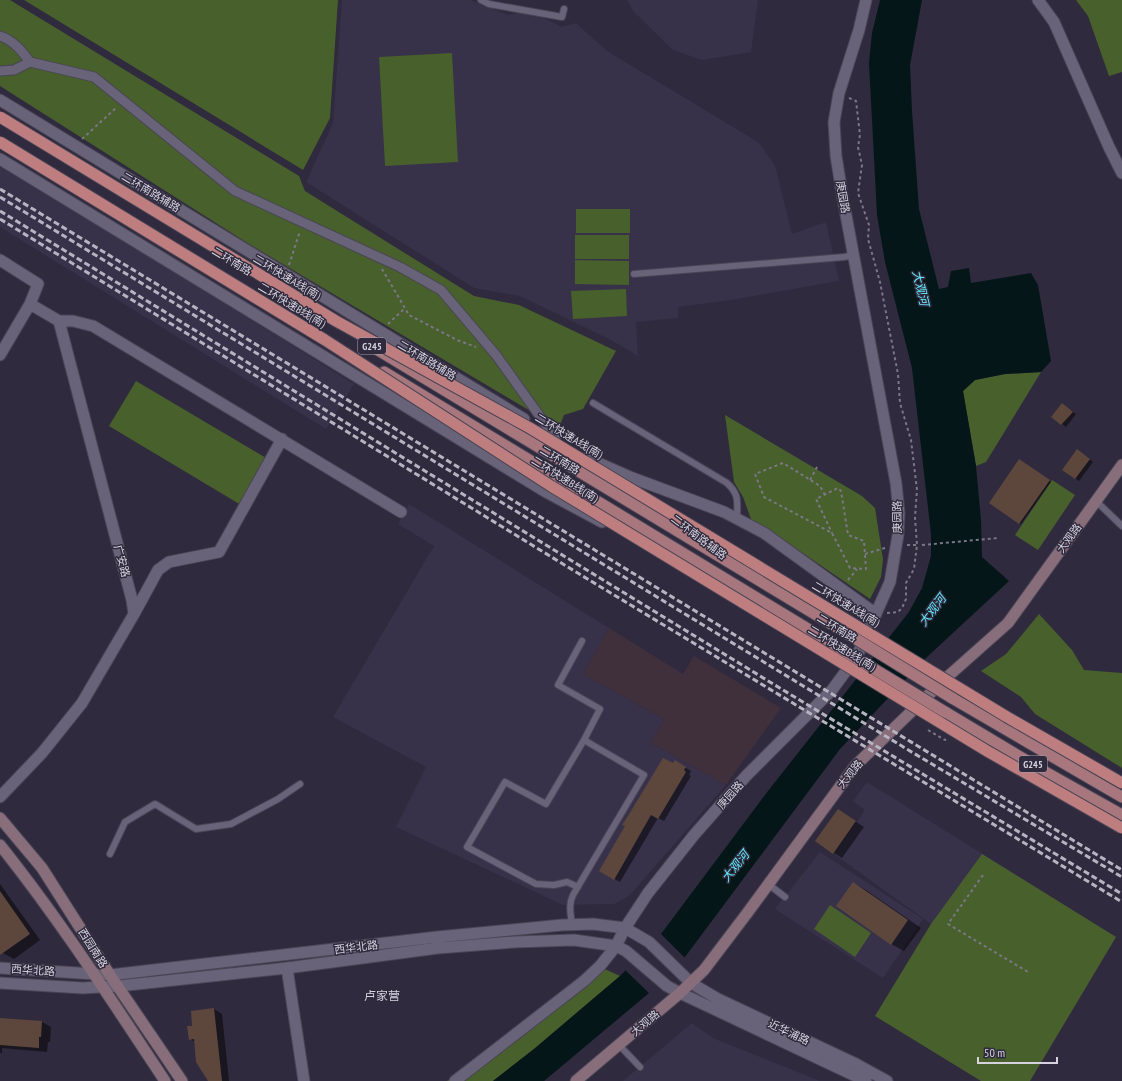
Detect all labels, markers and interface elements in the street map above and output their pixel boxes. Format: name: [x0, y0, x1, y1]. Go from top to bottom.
street label: 二环南路辅路: [119, 169, 183, 215]
street label: 庚园路: [833, 180, 853, 214]
street label: 二环南路: [210, 244, 254, 278]
street label: 二环快速A线(南): [251, 251, 324, 303]
water label: 大观河: [910, 269, 933, 309]
street label: 二环快速B线(南): [256, 279, 329, 331]
street label: 二环南路辅路: [395, 337, 459, 383]
road number: G245: [358, 338, 386, 354]
street label: 二环快速A线(南): [533, 410, 606, 462]
street label: 二环南路: [538, 443, 582, 477]
street label: 二环快速B线(南): [529, 453, 601, 505]
street label: 庚园路: [890, 500, 904, 534]
street label: 二环南路辅路: [668, 512, 730, 562]
street label: 大观路: [1054, 521, 1084, 555]
street label: 广安路: [111, 543, 133, 579]
street label: 二环快速A线(南): [810, 578, 883, 630]
water label: 大观河: [915, 590, 950, 629]
street label: 二环南路: [815, 611, 859, 645]
street label: 二环快速B线(南): [806, 622, 879, 674]
road number: G245: [1019, 756, 1047, 772]
street label: 大观路: [834, 757, 866, 791]
street label: 庚园路: [714, 778, 746, 812]
water label: 大观河: [718, 846, 753, 885]
street label: 西园南路: [75, 926, 111, 970]
street label: 西华北路: [333, 937, 379, 957]
street label: 西华北路: [11, 961, 55, 979]
district label: 卢家营: [364, 988, 400, 1003]
street label: 大观路: [628, 1007, 662, 1039]
street label: 近华浦路: [766, 1016, 812, 1048]
scale bar: [978, 1039, 1057, 1065]
text: 50 m: [984, 1045, 1005, 1060]

